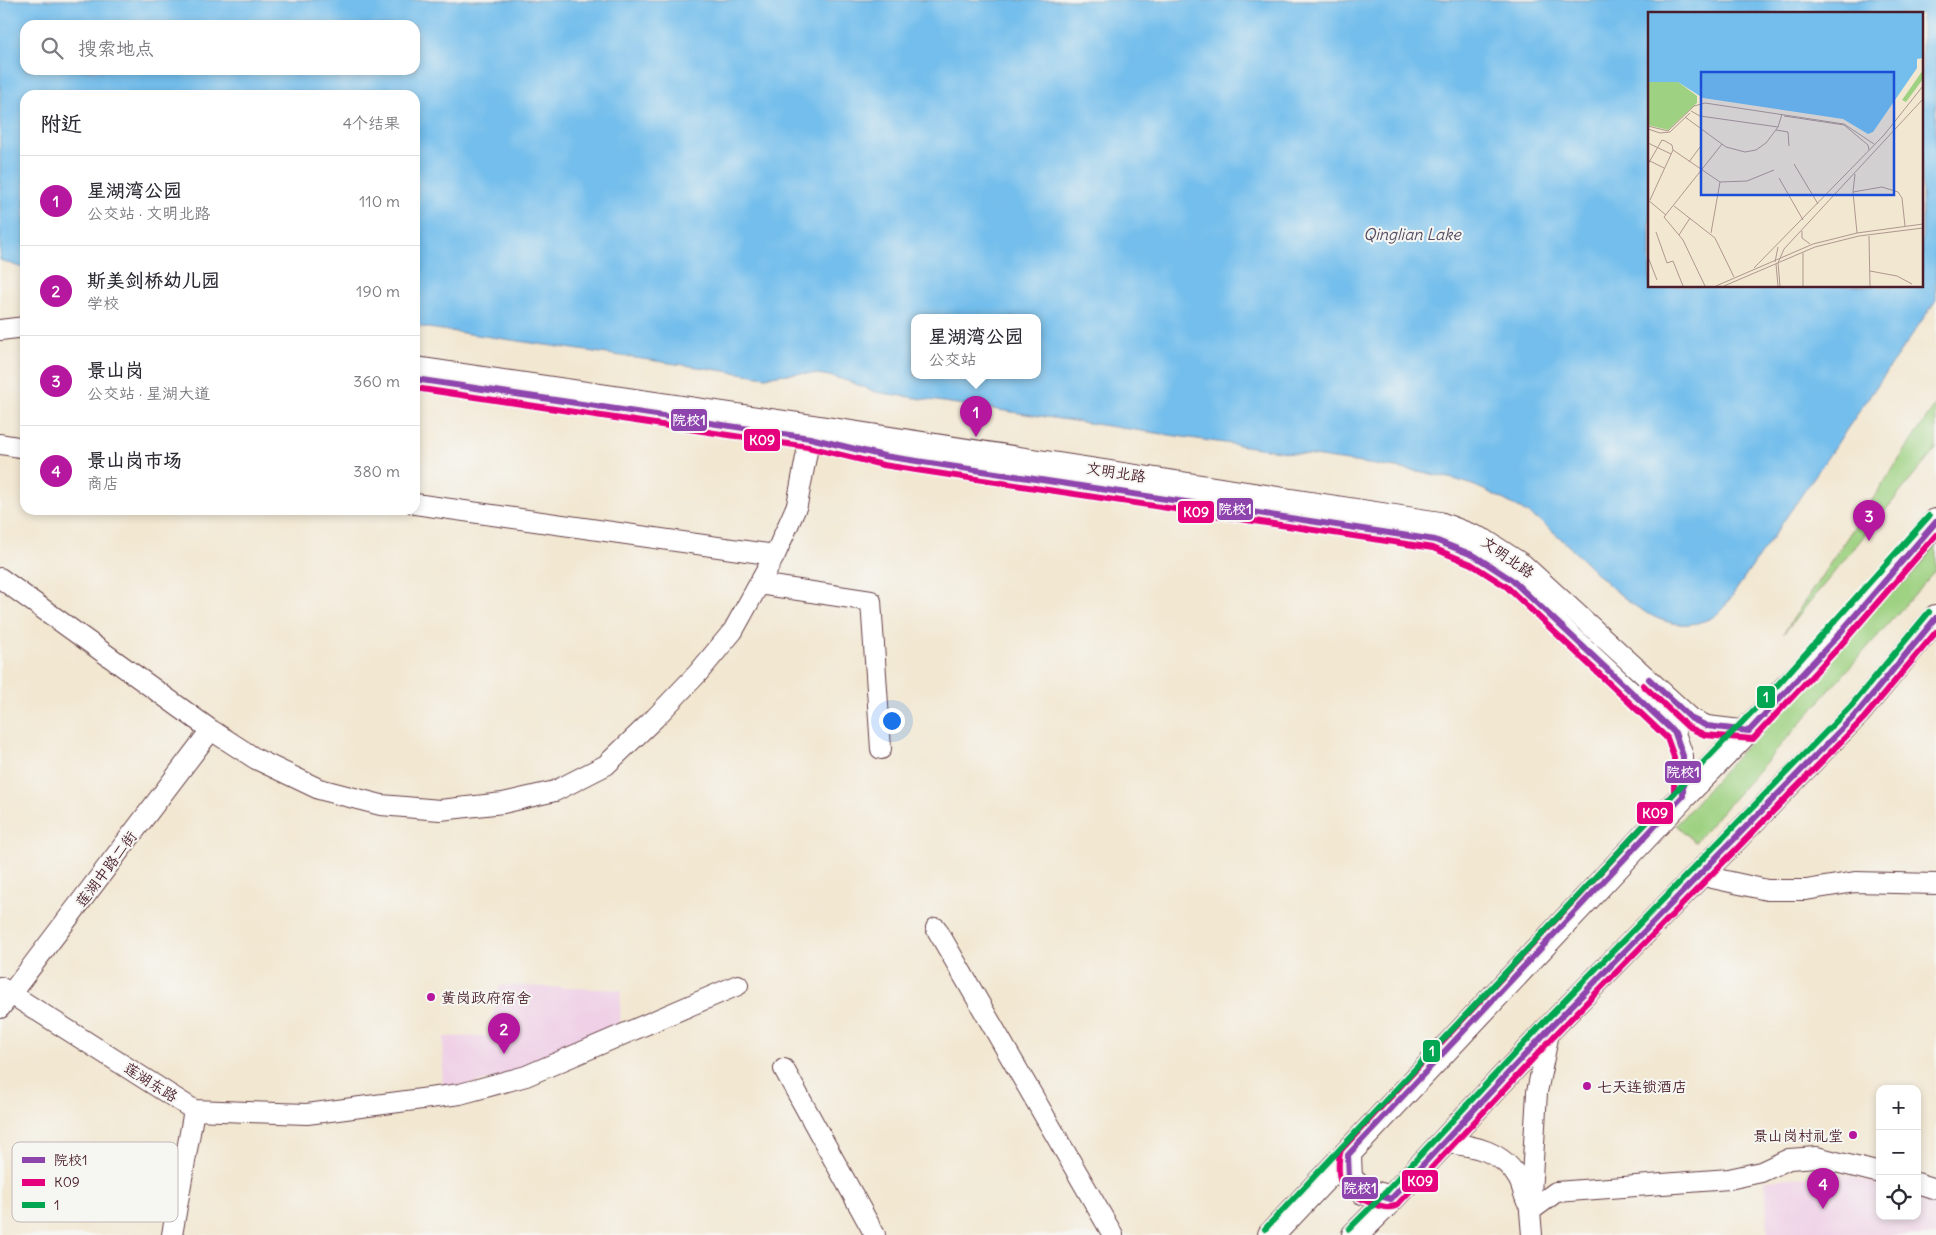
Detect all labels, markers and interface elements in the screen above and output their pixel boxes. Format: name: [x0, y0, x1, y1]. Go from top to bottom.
inset map: [1648, 12, 1924, 288]
search box: [20, 20, 420, 75]
icon: search: [38, 34, 66, 62]
text: 搜索地点: [78, 36, 154, 60]
text: 附近: [40, 110, 82, 137]
text: 4个结果: [343, 113, 400, 133]
text: 星湖湾公园: [87, 178, 182, 202]
text: 1: [53, 191, 59, 211]
text: 110 m: [359, 191, 400, 211]
text: 公交站 · 文明北路: [87, 203, 210, 223]
water label: Qinglian Lake: [1363, 224, 1462, 244]
text: 斯美剑桥幼儿园: [87, 268, 220, 292]
text: 2: [52, 281, 60, 301]
text: 190 m: [356, 281, 400, 301]
text: 学校: [87, 293, 119, 313]
popup: [911, 314, 1041, 379]
text: 星湖湾公园: [928, 324, 1024, 348]
text: 公交站: [928, 349, 977, 369]
text: 景山岗: [87, 358, 144, 382]
text: 3: [51, 371, 61, 391]
text: 360 m: [353, 371, 400, 391]
text: 公交站 · 星湖大道: [87, 383, 210, 403]
pin: 1: [960, 396, 992, 437]
line badge: 院校1: [670, 408, 708, 432]
text: 院校1: [672, 411, 706, 429]
line badge: K09: [743, 428, 781, 452]
text: K09: [749, 431, 775, 449]
text: 景山岗市场: [87, 448, 182, 472]
street label: 文明北路: [1085, 458, 1147, 486]
text: 4: [51, 461, 61, 481]
text: 380 m: [353, 461, 400, 481]
text: 商店: [87, 473, 119, 493]
line badge: 院校1: [1216, 497, 1254, 521]
line badge: K09: [1177, 500, 1215, 524]
text: 院校1: [1218, 500, 1252, 518]
pin: 3: [1853, 500, 1885, 541]
text: K09: [1183, 503, 1209, 521]
street label: 文明北路: [1478, 532, 1538, 582]
line badge: 1: [1756, 685, 1776, 709]
text: 1: [1763, 688, 1769, 706]
your location: [879, 708, 905, 734]
line badge: 院校1: [1664, 760, 1702, 784]
text: 院校1: [1666, 763, 1700, 781]
line badge: K09: [1636, 801, 1674, 825]
text: K09: [1642, 804, 1668, 822]
street label: 莲湖中路二街: [71, 827, 141, 911]
place label: 黄岗政府宿舍: [441, 988, 531, 1007]
marker: 黄岗政府宿舍: [425, 991, 437, 1003]
pin: 2: [488, 1013, 520, 1054]
line badge: 1: [1422, 1039, 1441, 1063]
text: 1: [1429, 1042, 1435, 1060]
street label: 莲湖东路: [121, 1058, 181, 1106]
place label: 七天连锁酒店: [1597, 1077, 1687, 1096]
marker: 七天连锁酒店: [1581, 1080, 1593, 1092]
map controls: [1876, 1085, 1921, 1220]
button: +: [1876, 1085, 1921, 1130]
place label: 景山岗村礼堂: [1753, 1126, 1843, 1145]
marker: 景山岗村礼堂: [1847, 1129, 1859, 1141]
button: −: [1876, 1130, 1921, 1175]
legend: [12, 1142, 178, 1222]
text: 院校1: [54, 1151, 88, 1169]
pin: 4: [1807, 1168, 1839, 1209]
line badge: K09: [1401, 1169, 1439, 1193]
text: K09: [1407, 1172, 1433, 1190]
text: K09: [54, 1173, 80, 1191]
button: locate: [1876, 1175, 1921, 1220]
line badge: 院校1: [1341, 1176, 1379, 1200]
text: 院校1: [1343, 1179, 1377, 1197]
text: 1: [54, 1196, 60, 1214]

